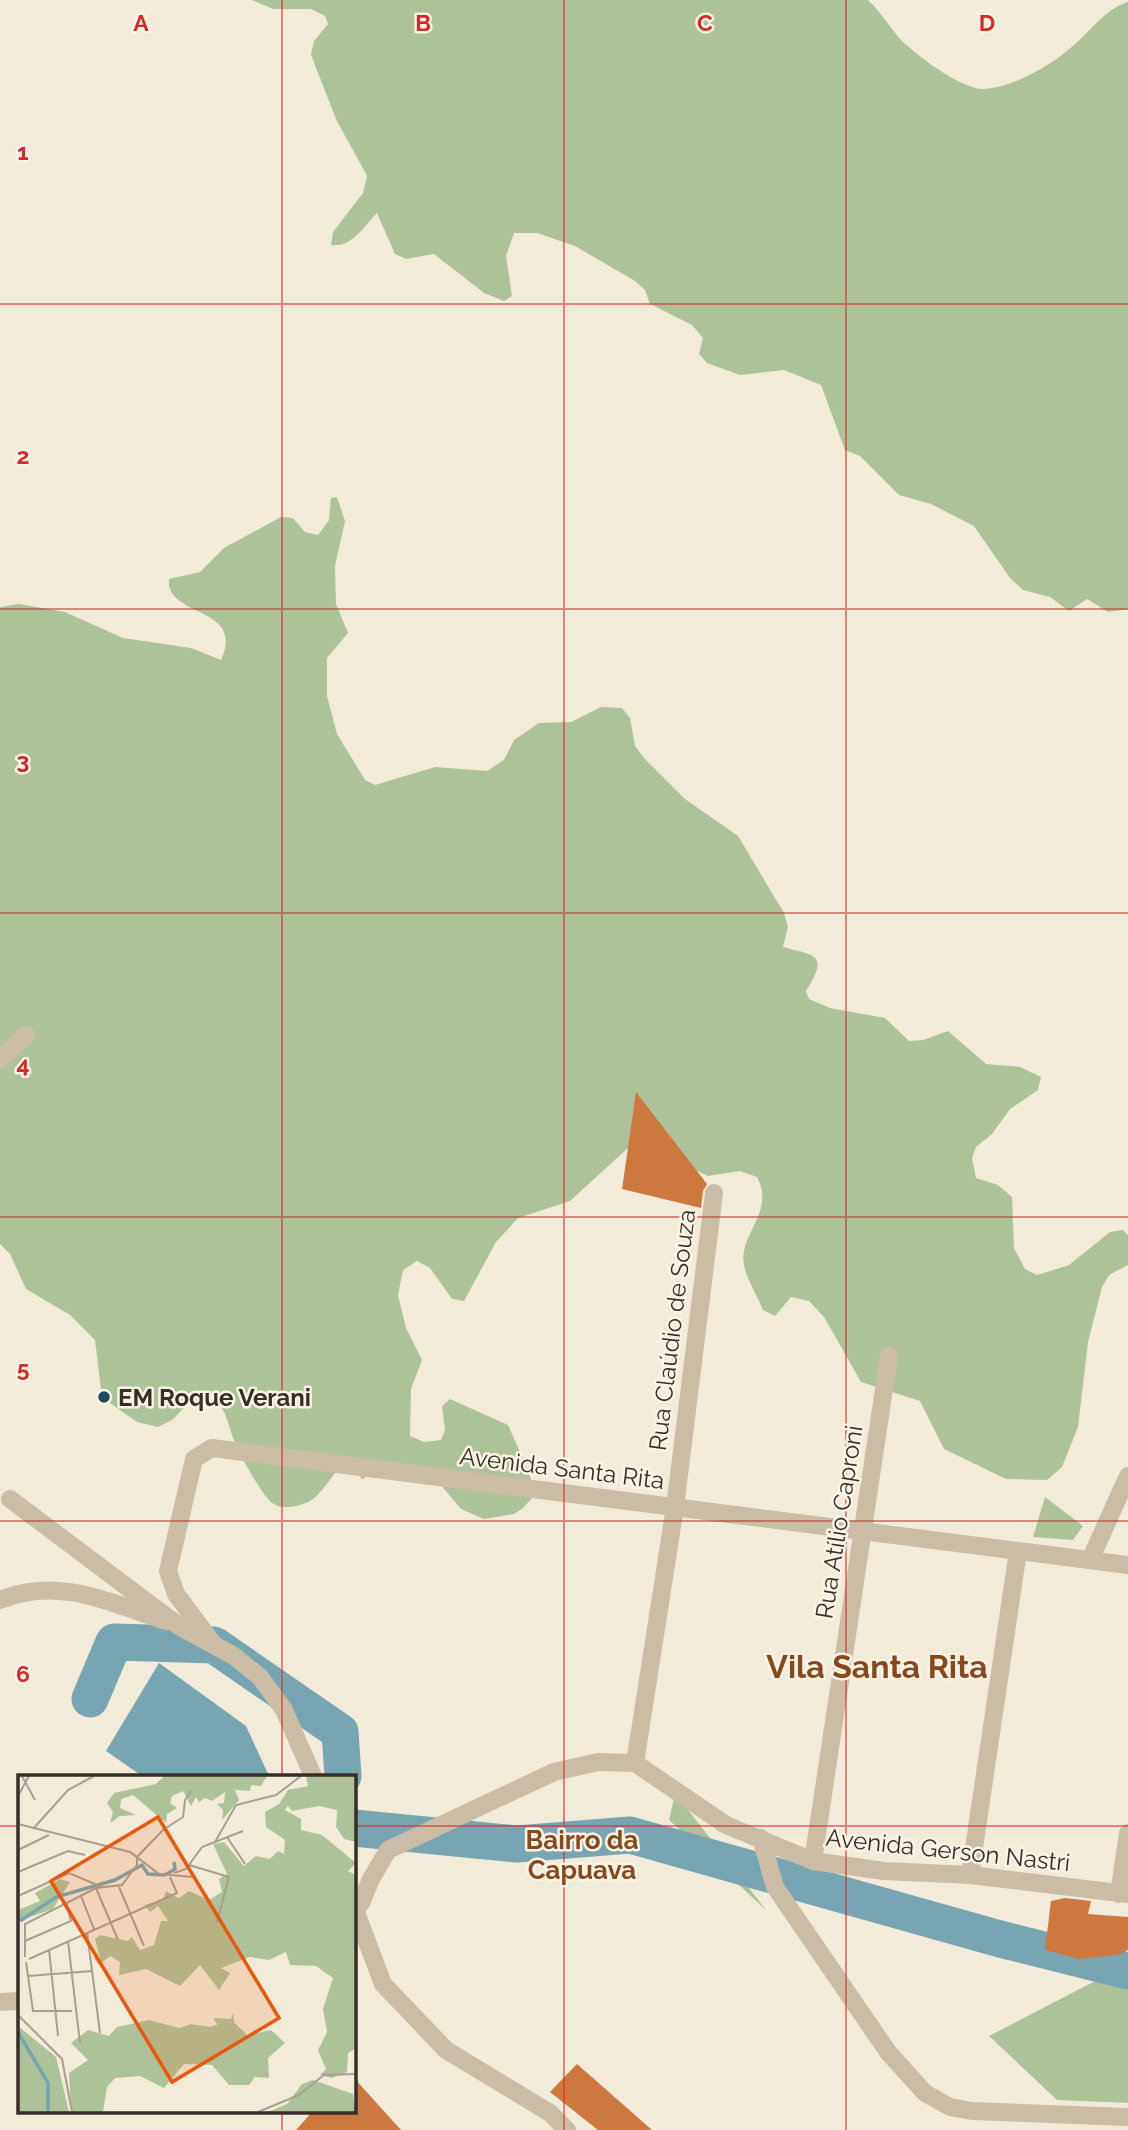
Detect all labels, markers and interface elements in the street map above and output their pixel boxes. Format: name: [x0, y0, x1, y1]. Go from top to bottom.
text: A: [133, 9, 149, 36]
text: B: [415, 9, 431, 36]
text: C: [697, 9, 713, 36]
text: D: [979, 9, 995, 36]
text: 1: [17, 138, 29, 165]
text: 2: [17, 442, 29, 469]
text: 3: [17, 747, 29, 774]
text: 4: [16, 1051, 30, 1078]
street label: Rua Claúdio de Souza: [643, 1208, 701, 1452]
text: 5: [17, 1355, 30, 1382]
place label: EM Roque Verani: [118, 1383, 311, 1412]
marker: EM Roque Verani: [96, 1389, 112, 1405]
street label: Rua Atílio Caproni: [809, 1423, 869, 1621]
street label: Avenida Santa Rita: [458, 1441, 666, 1495]
district label: Vila Santa Rita: [766, 1648, 988, 1685]
text: 6: [16, 1660, 30, 1687]
inset map: [18, 1775, 355, 2112]
street label: Avenida Gerson Nastri: [824, 1823, 1072, 1877]
district label: Bairro da Capuava: [526, 1825, 639, 1885]

